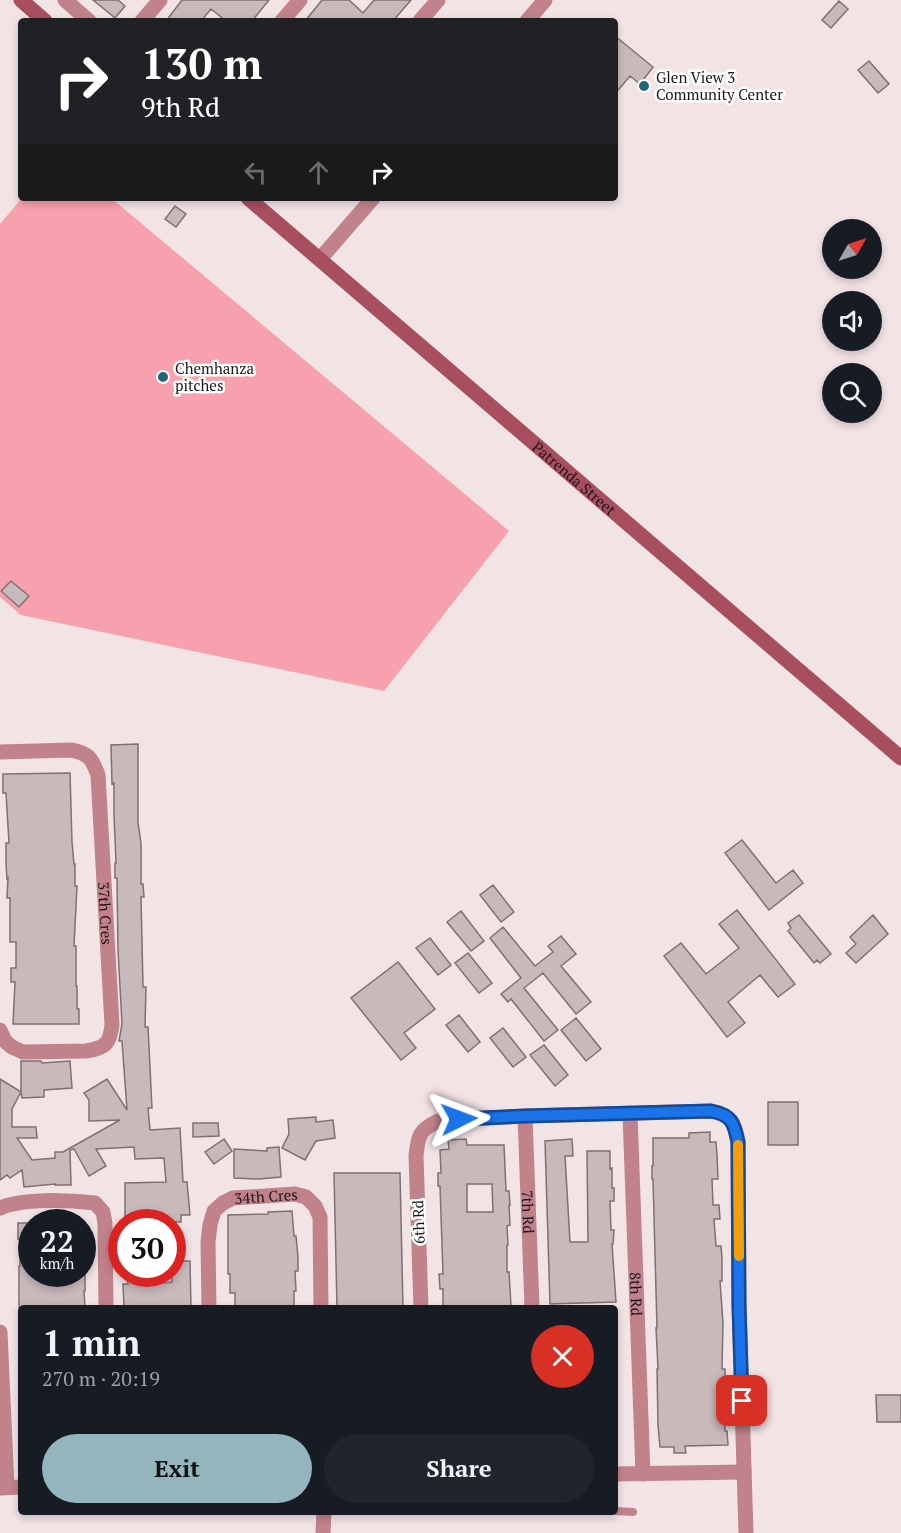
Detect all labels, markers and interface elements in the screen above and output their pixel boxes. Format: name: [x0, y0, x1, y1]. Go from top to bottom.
text: 130 m: [141, 35, 262, 91]
icon: right: [42, 42, 120, 120]
place label: Glen View 3 Community Center: [656, 67, 783, 104]
marker: Glen View 3 Community Center: [637, 79, 651, 93]
text: 9th Rd: [141, 89, 220, 125]
icon: left: [239, 156, 272, 189]
icon: ahead: [302, 156, 335, 189]
icon: right: [365, 156, 398, 189]
north arrow: [822, 219, 882, 279]
map controls: [822, 219, 882, 423]
button: sound: [822, 291, 882, 351]
place label: Chemhanza pitches: [175, 358, 255, 395]
button: search: [822, 363, 882, 423]
marker: Chemhanza pitches: [156, 370, 170, 384]
street label: Patrenda Street: [528, 436, 621, 520]
street label: 37th Cres: [94, 881, 117, 945]
position arrow: [427, 1087, 491, 1151]
street label: 34th Cres: [234, 1184, 298, 1208]
street label: 7th Rd: [518, 1190, 539, 1234]
street label: 6th Rd: [407, 1200, 429, 1244]
speed limit sign: 30: [108, 1209, 186, 1287]
text: 22: [40, 1221, 74, 1261]
text: km/h: [40, 1253, 74, 1273]
street label: 8th Rd: [626, 1272, 647, 1316]
text: 1 min: [42, 1319, 140, 1366]
button: close: [531, 1325, 594, 1388]
text: 270 m · 20:19: [42, 1365, 160, 1392]
pin: [716, 1375, 767, 1426]
icon: arrive: [725, 1384, 758, 1417]
button: Exit: [42, 1434, 312, 1503]
button: Share: [324, 1434, 594, 1503]

